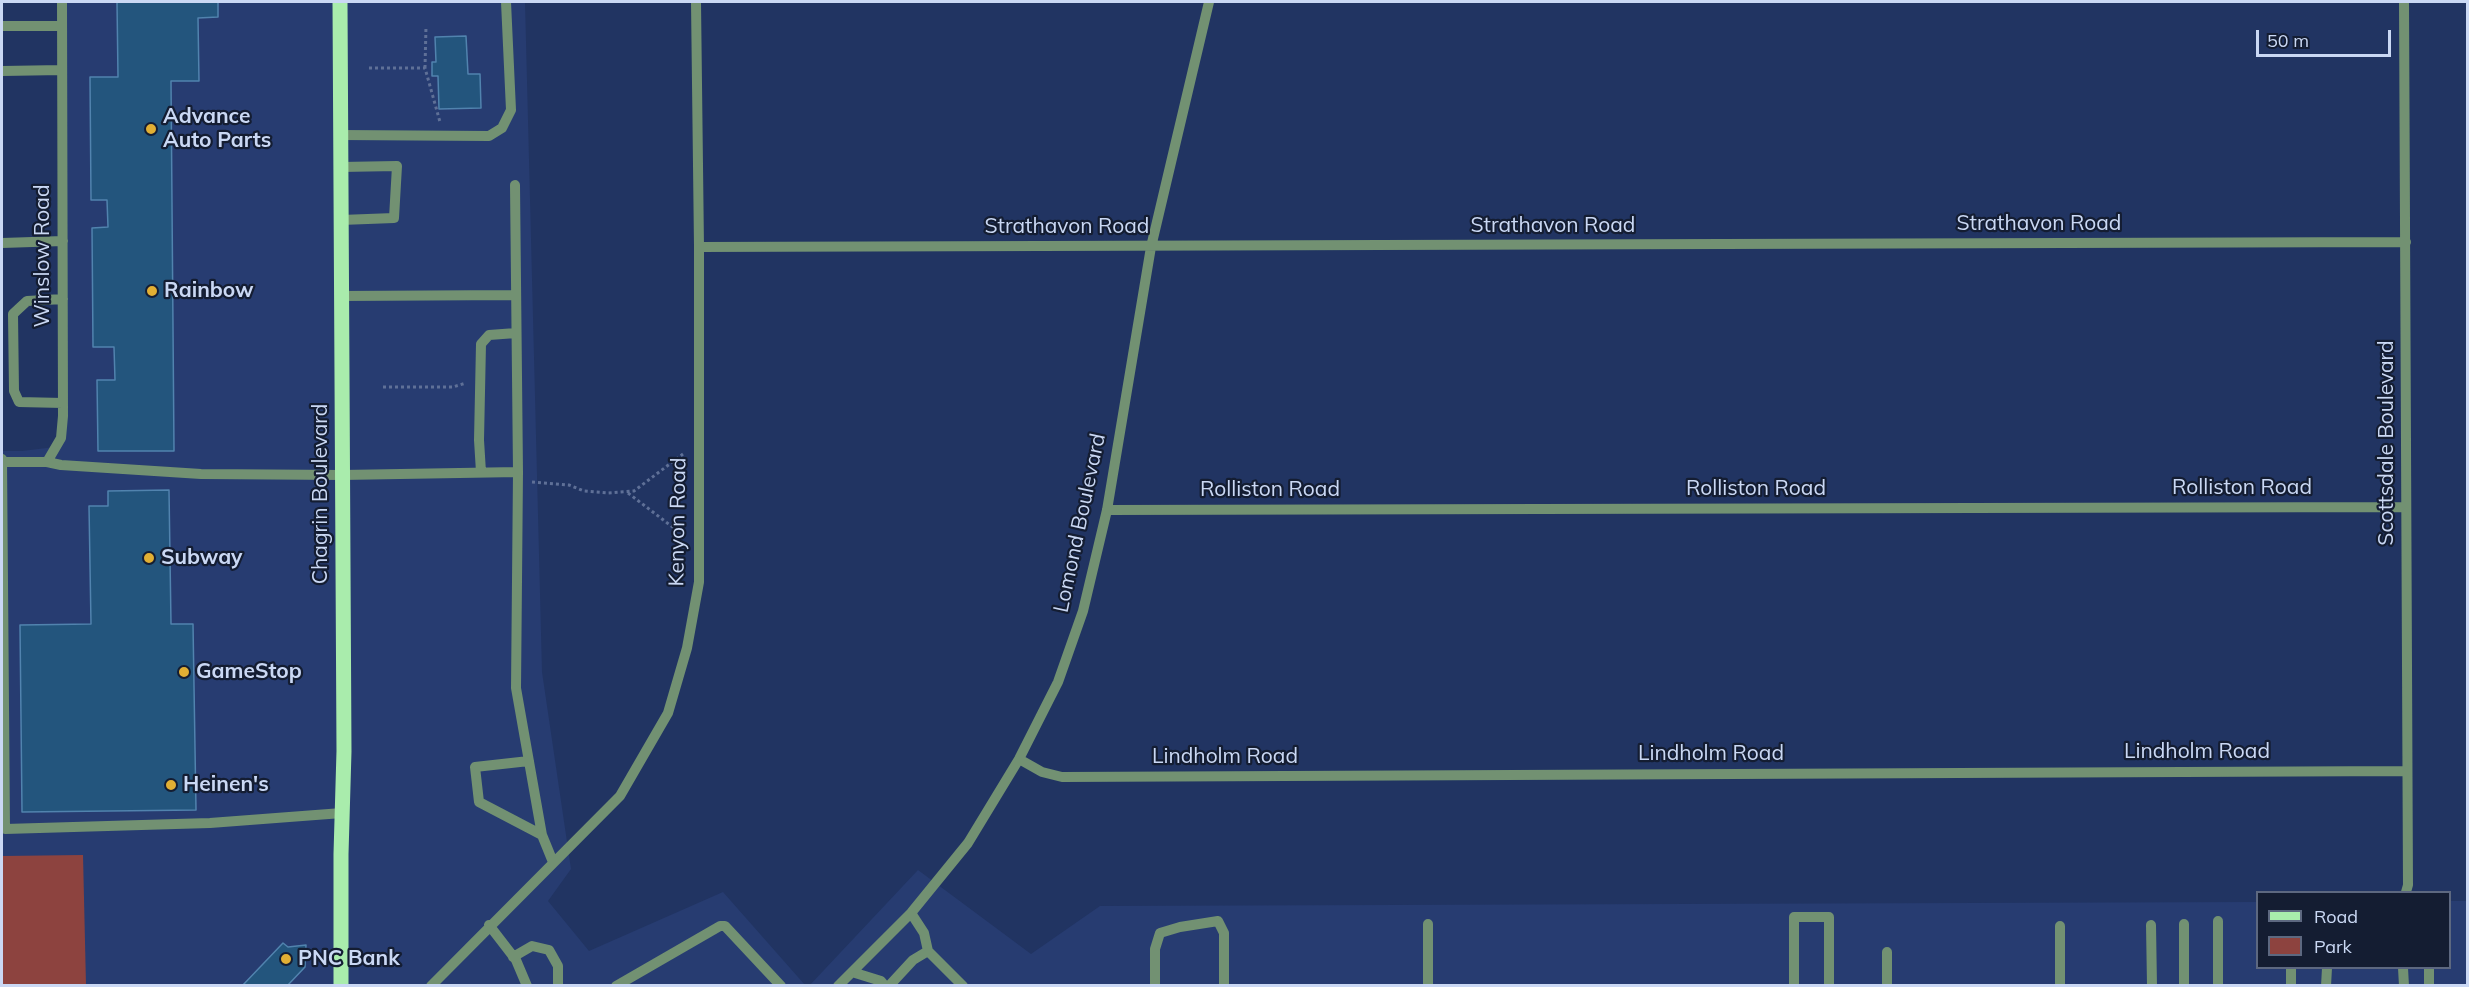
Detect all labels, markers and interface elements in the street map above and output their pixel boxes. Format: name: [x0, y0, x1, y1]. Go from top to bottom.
scale bar: [2259, 18, 2394, 56]
text: 50 m: [2267, 29, 2309, 52]
place label: Advance Auto Parts: [163, 104, 271, 154]
marker: Advance Auto Parts: [144, 122, 158, 136]
street label: Winslow Road: [30, 184, 56, 328]
street label: Strathavon Road: [1957, 211, 2121, 237]
street label: Strathavon Road: [1471, 213, 1635, 239]
street label: Strathavon Road: [985, 214, 1149, 240]
place label: Rainbow: [164, 278, 254, 304]
marker: Rainbow: [145, 284, 159, 298]
street label: Scottsdale Boulevard: [2374, 340, 2400, 546]
street label: Chagrin Boulevard: [308, 404, 334, 584]
street label: Lomond Boulevard: [1049, 431, 1111, 615]
street label: Kenyon Road: [664, 457, 692, 587]
street label: Rolliston Road: [2172, 475, 2312, 501]
street label: Rolliston Road: [1686, 476, 1826, 502]
street label: Rolliston Road: [1200, 477, 1340, 503]
place label: Subway: [161, 545, 243, 571]
marker: Subway: [142, 551, 156, 565]
place label: GameStop: [196, 659, 302, 685]
marker: GameStop: [177, 665, 191, 679]
street label: Lindholm Road: [2124, 739, 2270, 765]
street label: Lindholm Road: [1638, 741, 1784, 767]
street label: Lindholm Road: [1152, 744, 1298, 770]
place label: Heinen's: [183, 772, 269, 798]
marker: Heinen's: [164, 778, 178, 792]
legend: [2256, 891, 2451, 969]
text: Road: [2314, 905, 2358, 928]
text: Park: [2314, 935, 2352, 958]
place label: PNC Bank: [298, 946, 400, 972]
marker: PNC Bank: [279, 952, 293, 966]

